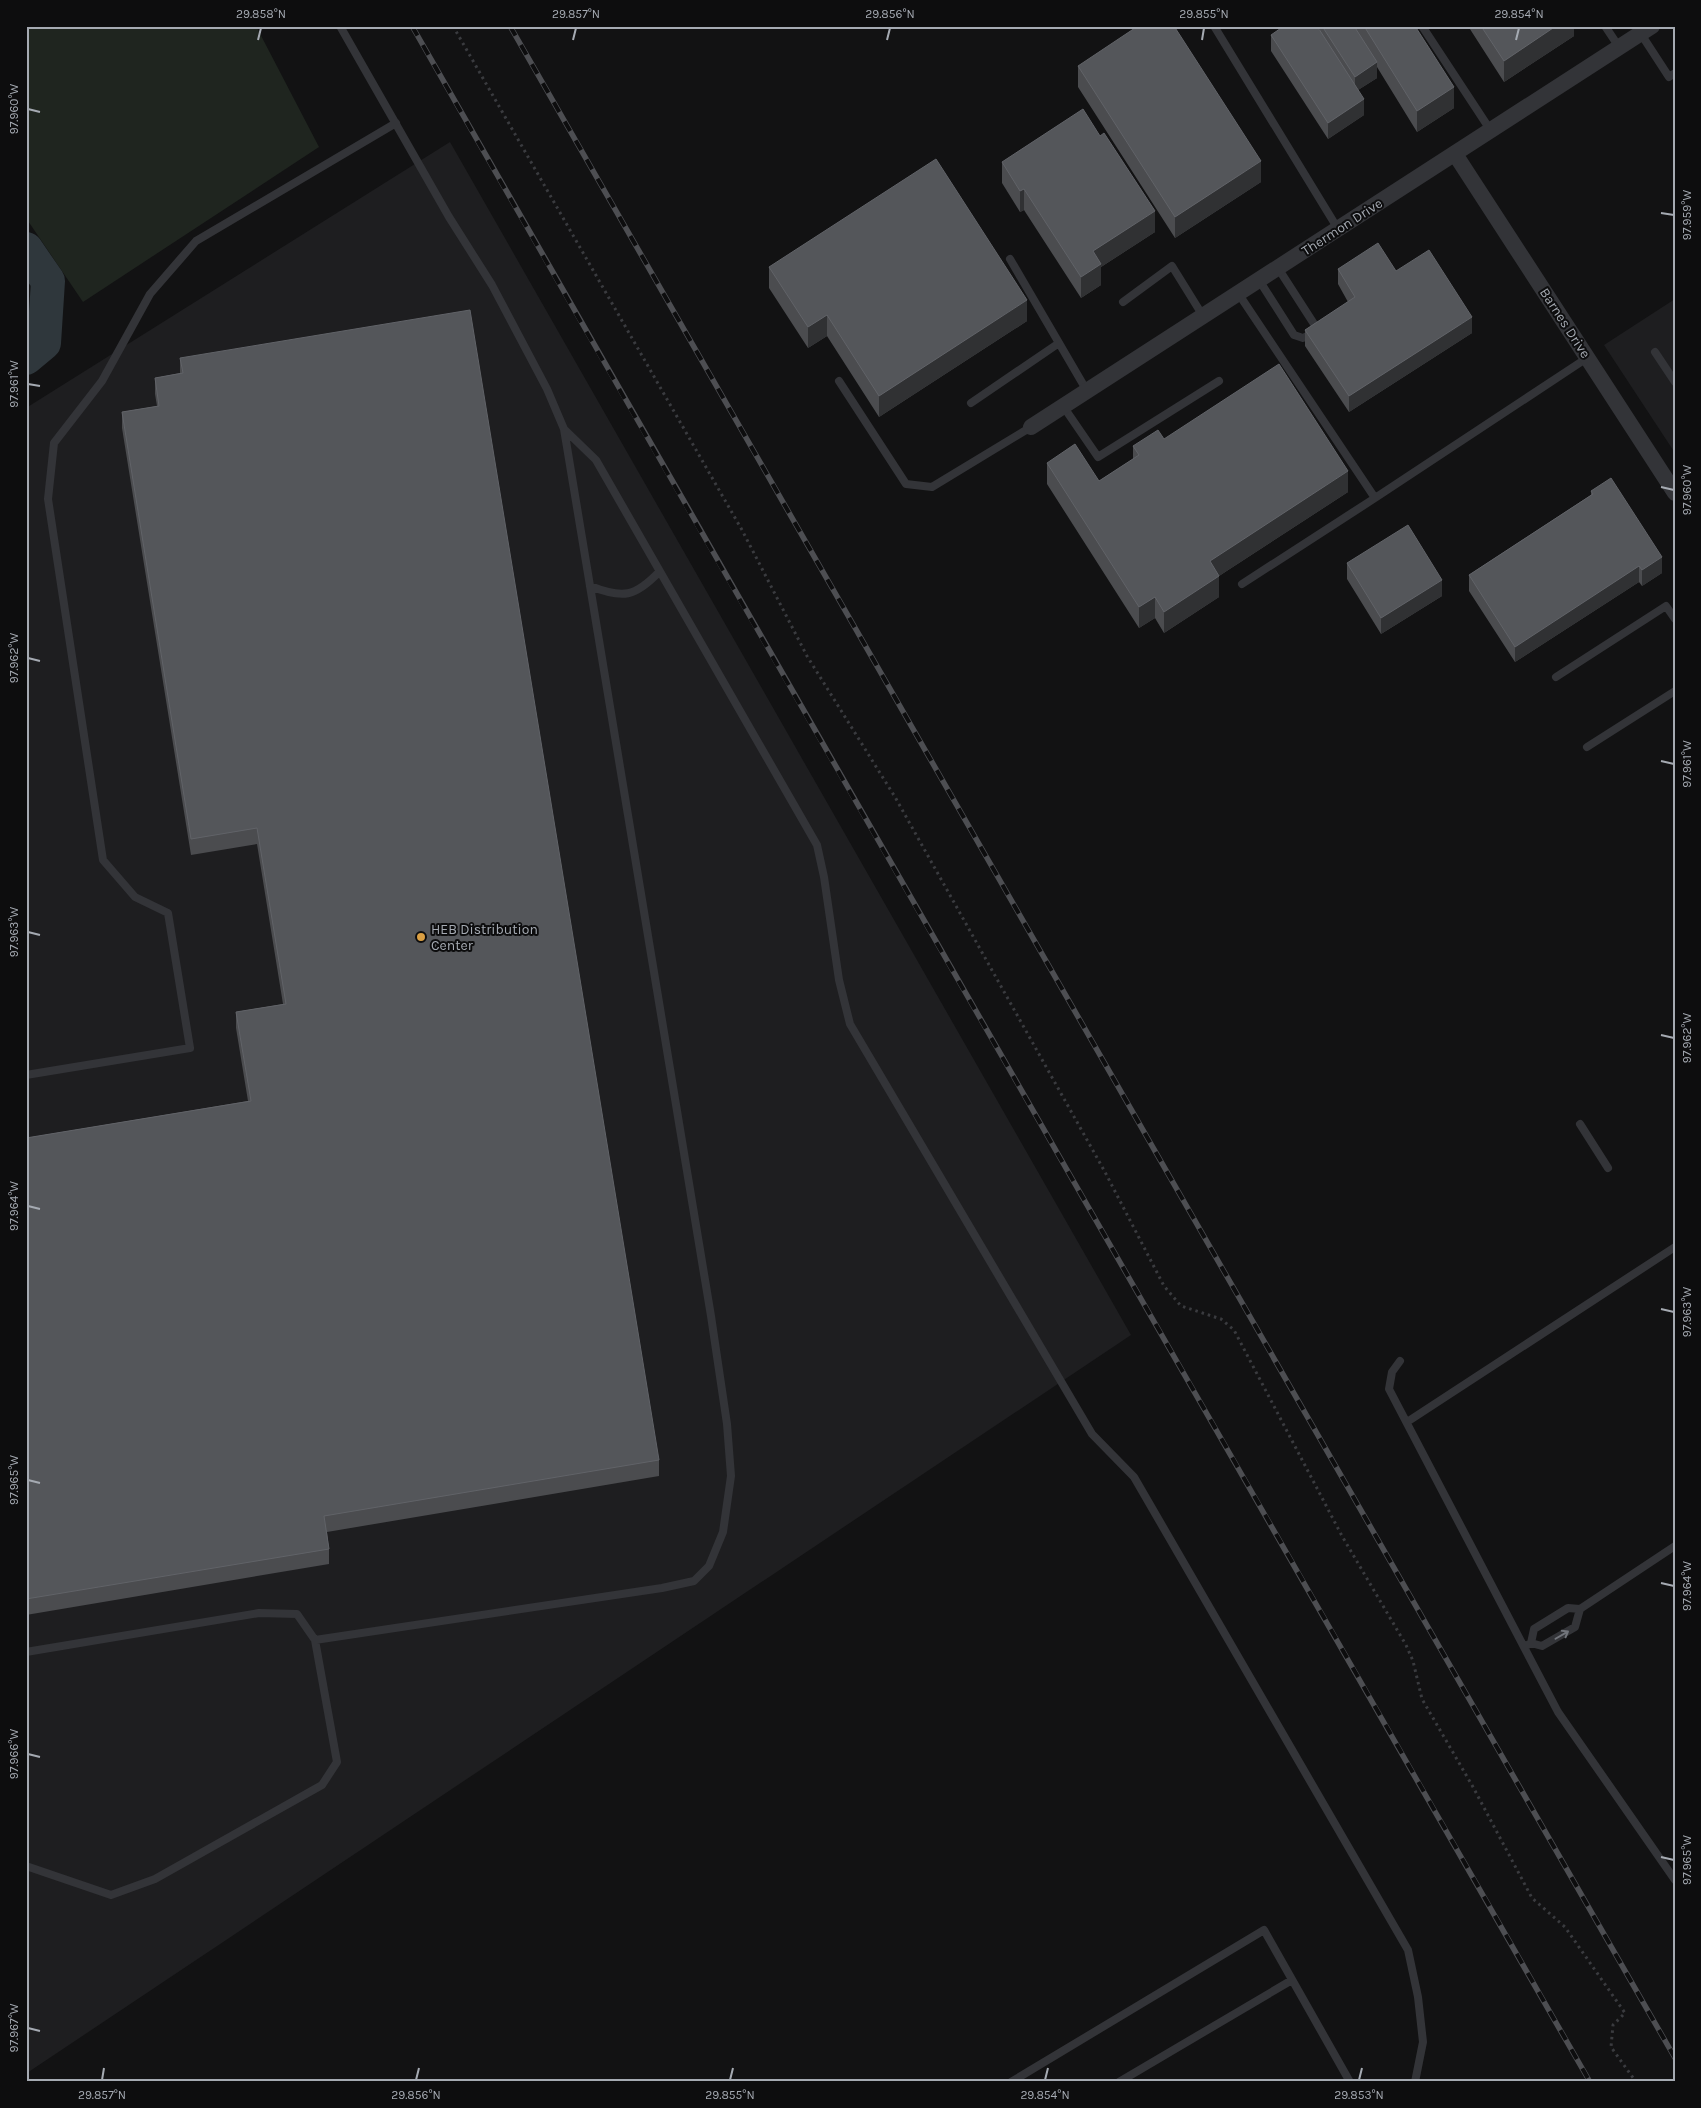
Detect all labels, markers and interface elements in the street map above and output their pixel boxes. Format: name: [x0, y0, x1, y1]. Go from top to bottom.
text: 29.858°N: [236, 7, 286, 21]
text: 29.857°N: [552, 7, 600, 21]
text: 29.856°N: [865, 7, 915, 21]
text: 29.855°N: [1179, 7, 1229, 21]
text: 29.854°N: [1494, 7, 1544, 21]
text: 97.960°W: [7, 83, 21, 134]
text: 97.959°W: [1680, 190, 1694, 240]
street label: Thermon Drive: [1298, 195, 1386, 259]
street label: Barnes Drive: [1536, 285, 1594, 361]
text: 97.961°W: [7, 360, 21, 408]
text: 97.960°W: [1680, 464, 1694, 515]
text: 97.962°W: [7, 633, 21, 683]
text: 97.961°W: [1680, 740, 1694, 788]
text: 97.963°W: [7, 906, 21, 957]
place label: HEB Distribution Center: [431, 921, 538, 954]
marker: HEB Distribution Center: [415, 931, 427, 943]
text: 97.962°W: [1680, 1013, 1694, 1063]
text: 97.964°W: [7, 1181, 21, 1231]
text: 97.963°W: [1680, 1286, 1694, 1337]
text: 97.965°W: [7, 1455, 21, 1505]
text: 97.964°W: [1680, 1561, 1694, 1611]
one-way arrow: [1554, 1630, 1569, 1640]
text: 97.966°W: [7, 1729, 21, 1779]
text: 97.965°W: [1680, 1835, 1694, 1885]
text: 97.967°W: [7, 2003, 21, 2053]
text: 29.857°N: [78, 2088, 126, 2102]
text: 29.856°N: [391, 2088, 441, 2102]
text: 29.855°N: [705, 2088, 755, 2102]
text: 29.854°N: [1020, 2088, 1070, 2102]
text: 29.853°N: [1334, 2088, 1384, 2102]

